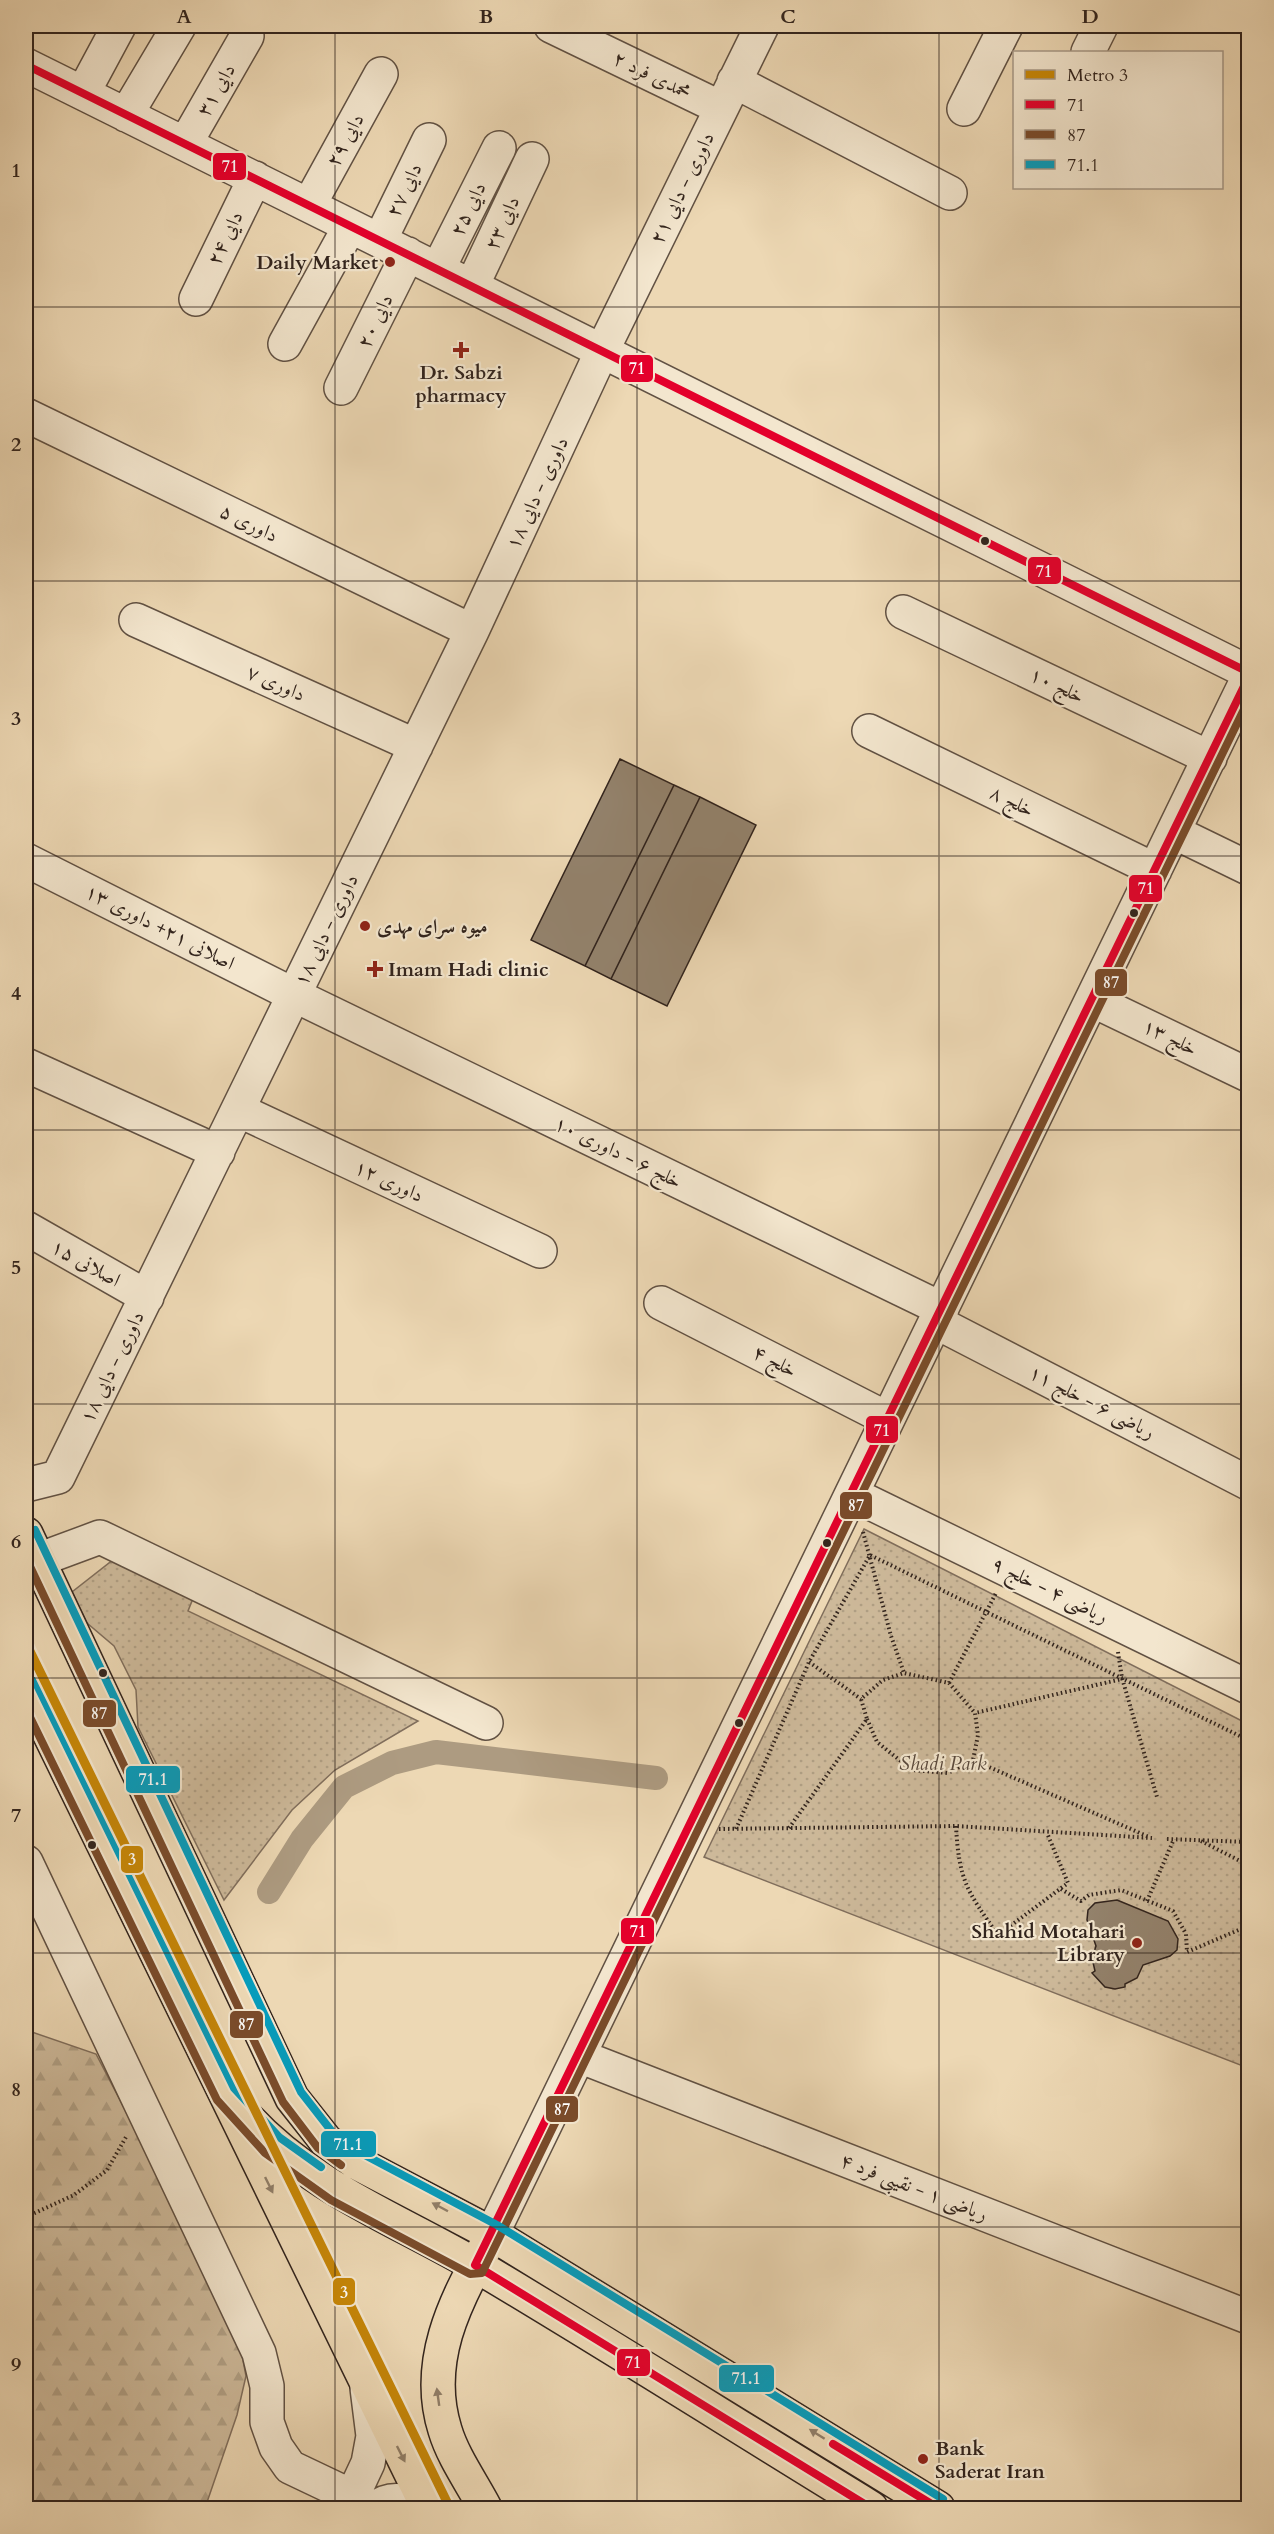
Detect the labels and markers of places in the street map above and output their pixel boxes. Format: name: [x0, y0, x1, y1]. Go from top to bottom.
place label: Daily Market: [256, 249, 378, 276]
marker: Daily Market: [383, 255, 397, 269]
marker: Dr. Sabzi pharmacy: [454, 343, 468, 357]
place label: Dr. Sabzi pharmacy: [415, 359, 507, 409]
unlabelled marker: [979, 535, 991, 547]
unlabelled marker: [1128, 907, 1140, 919]
place label: میوه سرای مهدی: [377, 913, 487, 940]
marker: میوه سرای مهدی: [358, 919, 372, 933]
place label: Imam Hadi clinic: [388, 956, 549, 983]
marker: Imam Hadi clinic: [366, 960, 384, 978]
unlabelled marker: [821, 1537, 833, 1549]
unlabelled marker: [97, 1667, 109, 1679]
unlabelled marker: [733, 1717, 745, 1729]
unlabelled marker: [86, 1839, 98, 1851]
place label: Shahid Motahari Library: [972, 1918, 1126, 1968]
marker: Shahid Motahari Library: [1130, 1936, 1144, 1950]
place label: Bank Saderat Iran: [935, 2435, 1045, 2485]
marker: Bank Saderat Iran: [916, 2452, 930, 2466]

